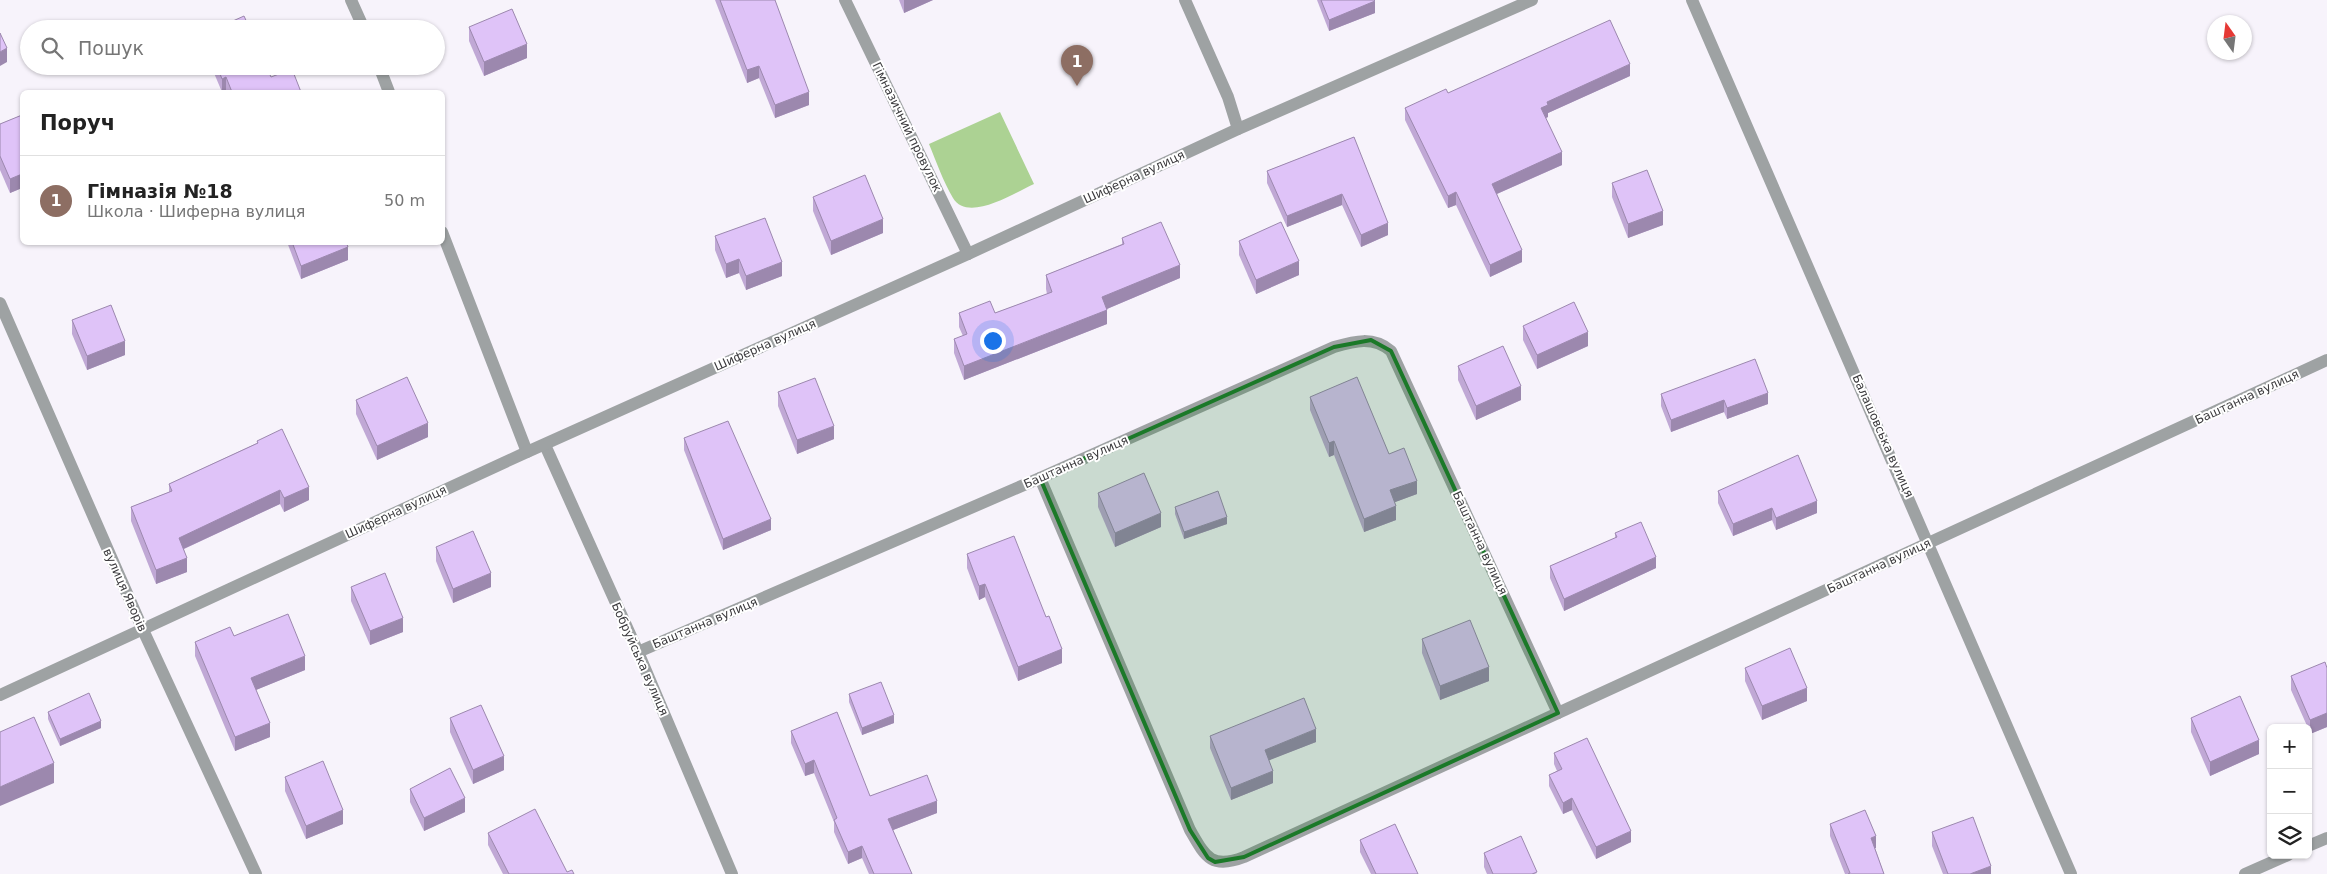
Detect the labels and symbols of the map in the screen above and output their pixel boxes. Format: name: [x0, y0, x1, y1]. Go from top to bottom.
north arrow: [2207, 15, 2252, 60]
pin: 1: [1061, 45, 1093, 86]
street label: Гімназичний провулок: [869, 60, 945, 194]
street label: Шиферна вулиця: [1081, 147, 1187, 207]
street label: Шиферна вулиця: [712, 316, 818, 374]
your location: [980, 328, 1006, 354]
street label: Баштанна вулиця: [2193, 367, 2301, 427]
street label: Балашовська вулиця: [1850, 372, 1916, 500]
street label: Баштанна вулиця: [1022, 433, 1130, 491]
street label: Шиферна вулиця: [343, 482, 449, 542]
street label: Баштанна вулиця: [1450, 489, 1510, 597]
street label: Баштанна вулиця: [1825, 536, 1933, 596]
street label: вулиця Яворів: [100, 546, 150, 634]
street label: Баштанна вулиця: [650, 595, 760, 651]
street label: Бобруйська вулиця: [609, 600, 671, 718]

